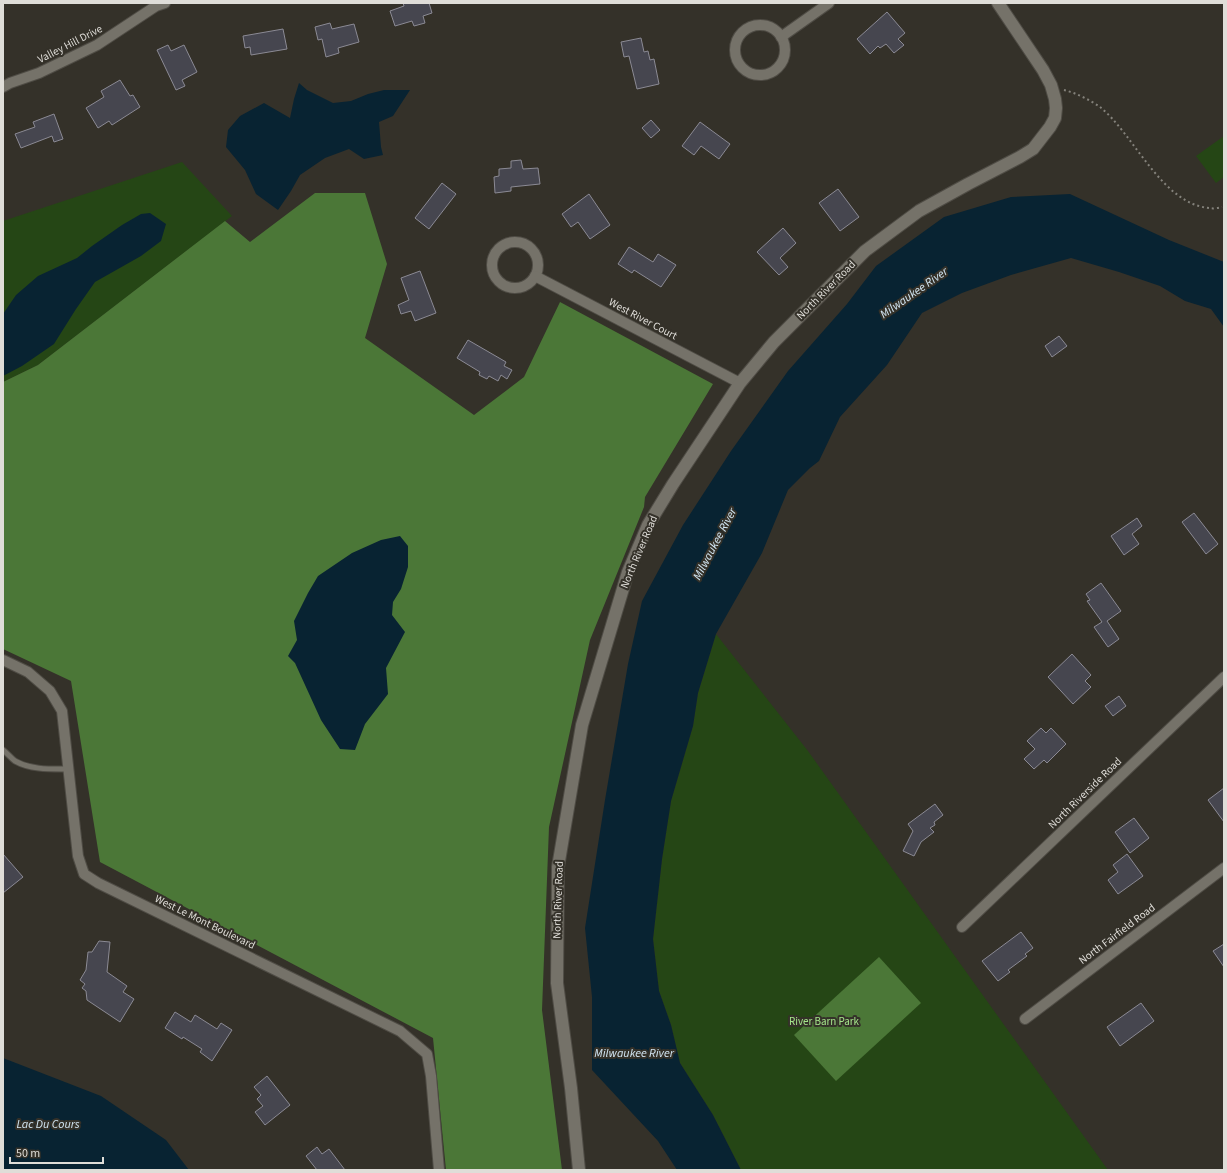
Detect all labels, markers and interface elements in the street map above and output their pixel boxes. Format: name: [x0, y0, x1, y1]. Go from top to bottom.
street label: Valley Hill Drive: [35, 21, 105, 67]
street label: North River Road: [793, 257, 859, 323]
water label: Milwaukee River: [877, 263, 952, 323]
street label: West River Court: [606, 295, 680, 344]
water label: Milwaukee River: [689, 504, 742, 583]
street label: North River Road: [617, 513, 661, 591]
street label: North Riverside Road: [1045, 754, 1125, 832]
street label: North River Road: [549, 861, 567, 939]
street label: West Le Mont Boulevard: [152, 891, 258, 953]
street label: North Fairfield Road: [1076, 900, 1158, 968]
park label: River Barn Park: [789, 1014, 860, 1029]
water label: Milwaukee River: [594, 1045, 675, 1062]
water label: Lac Du Cours: [16, 1116, 80, 1133]
scale bar: [10, 1139, 103, 1165]
text: 50 m: [16, 1145, 40, 1162]

